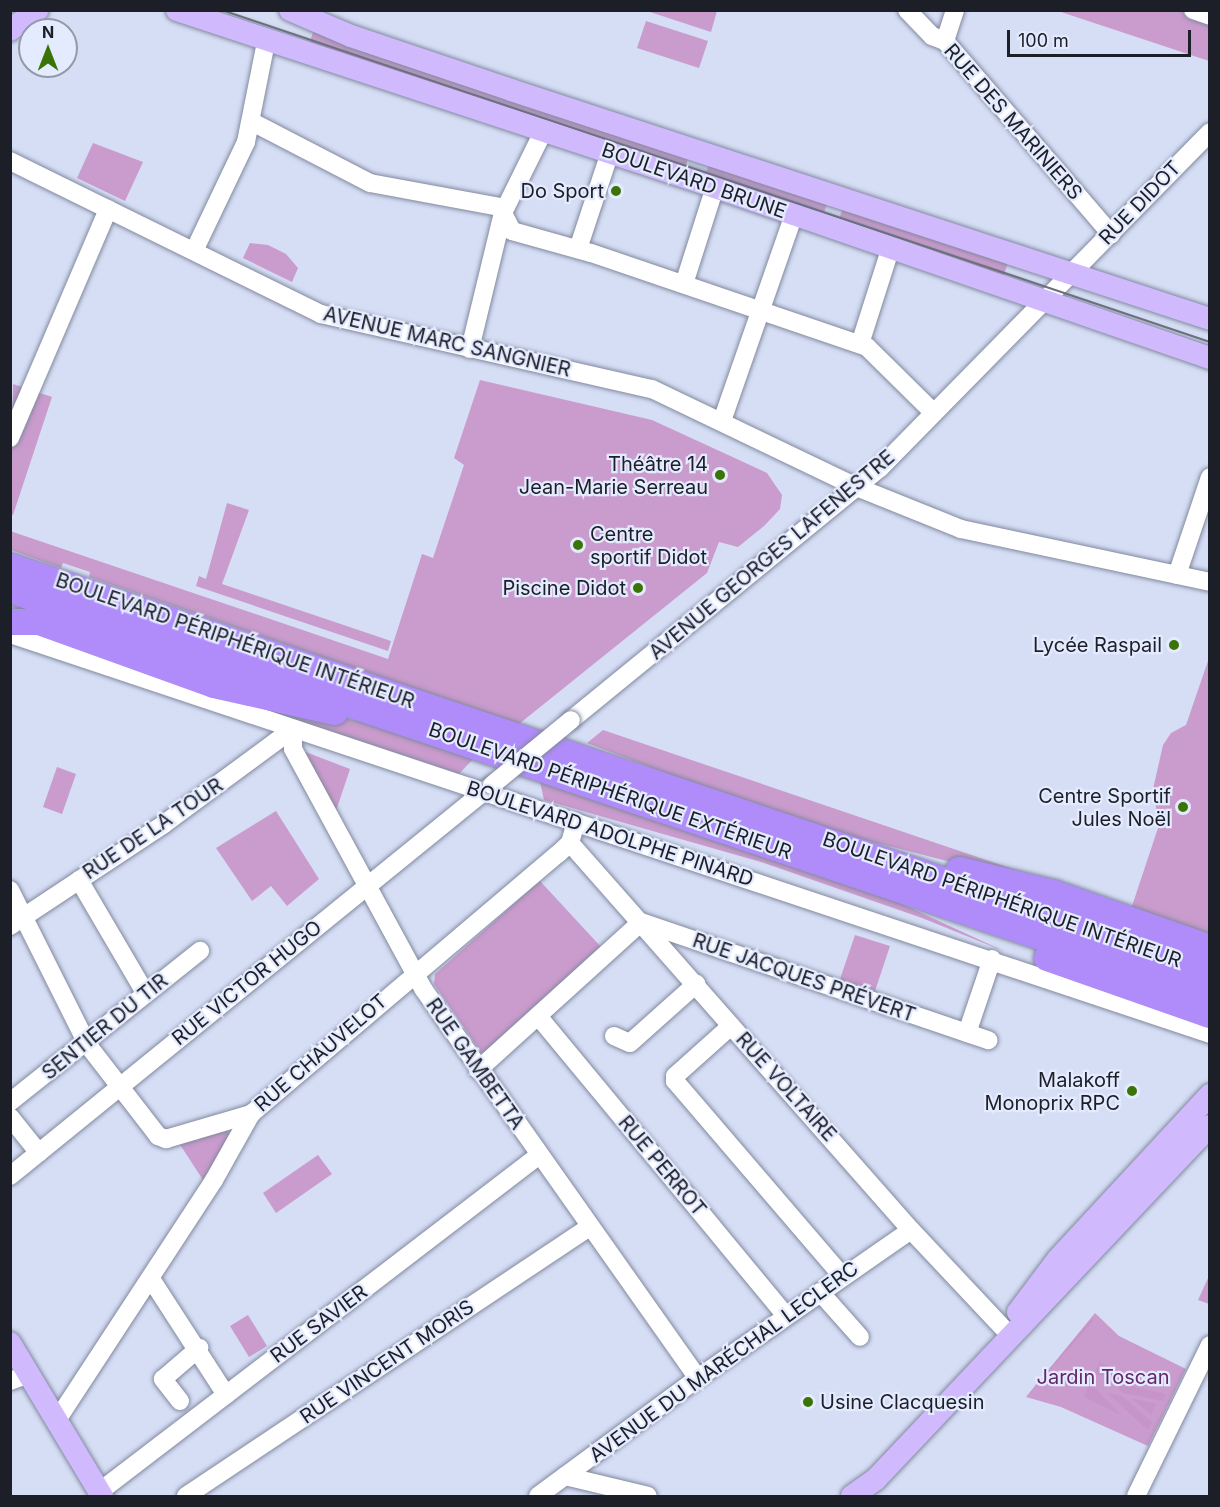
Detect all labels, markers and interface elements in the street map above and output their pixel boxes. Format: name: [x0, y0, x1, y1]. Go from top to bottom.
north arrow: [18, 18, 78, 78]
scale bar: [1010, 18, 1194, 56]
text: N: [42, 22, 54, 42]
text: 100 m: [1018, 30, 1069, 51]
street label: RUE DES MARINIERS: [939, 39, 1087, 205]
street label: BOULEVARD BRUNE: [599, 138, 789, 224]
street label: RUE DIDOT: [1094, 156, 1186, 250]
place label: Do Sport: [520, 179, 604, 203]
marker: Do Sport: [609, 184, 623, 198]
street label: AVENUE MARC SANGNIER: [321, 302, 573, 382]
street label: AVENUE GEORGES LAFENESTRE: [644, 445, 900, 665]
place label: Théâtre 14 Jean-Marie Serreau: [519, 452, 708, 499]
marker: Théâtre 14 Jean-Marie Serreau: [713, 468, 727, 482]
place label: Centre sportif Didot: [590, 522, 707, 569]
marker: Centre sportif Didot: [571, 538, 585, 552]
street label: BOULEVARD PÉRIPHÉRIQUE INTÉRIEUR: [52, 568, 418, 714]
place label: Piscine Didot: [502, 576, 626, 600]
marker: Piscine Didot: [631, 581, 645, 595]
place label: Lycée Raspail: [1033, 633, 1162, 657]
marker: Lycée Raspail: [1167, 638, 1181, 652]
street label: BOULEVARD PÉRIPHÉRIQUE EXTÉRIEUR: [425, 717, 795, 865]
street label: RUE DE LA TOUR: [78, 773, 228, 885]
street label: BOULEVARD ADOLPHE PINARD: [464, 776, 756, 892]
place label: Centre Sportif Jules Noël: [1038, 784, 1171, 831]
marker: Centre Sportif Jules Noël: [1176, 800, 1190, 814]
street label: BOULEVARD PÉRIPHÉRIQUE INTÉRIEUR: [819, 827, 1185, 973]
street label: RUE VICTOR HUGO: [167, 915, 327, 1051]
street label: RUE JACQUES PRÉVERT: [689, 929, 919, 1027]
street label: SENTIER DU TIR: [37, 969, 173, 1085]
street label: RUE CHAUVELOT: [250, 989, 392, 1117]
street label: RUE GAMBETTA: [421, 994, 529, 1134]
street label: RUE VOLTAIRE: [731, 1028, 841, 1146]
place label: Malakoff Monoprix RPC: [984, 1068, 1120, 1115]
marker: Malakoff Monoprix RPC: [1125, 1084, 1139, 1098]
street label: RUE PERROT: [613, 1111, 711, 1221]
street label: AVENUE DU MARÉCHAL LECLERC: [585, 1256, 863, 1468]
street label: RUE SAVIER: [266, 1280, 372, 1368]
street label: RUE VINCENT MORIS: [296, 1295, 478, 1429]
park label: Jardin Toscan: [1037, 1365, 1169, 1389]
place label: Usine Clacquesin: [820, 1390, 984, 1414]
marker: Usine Clacquesin: [801, 1395, 815, 1409]

